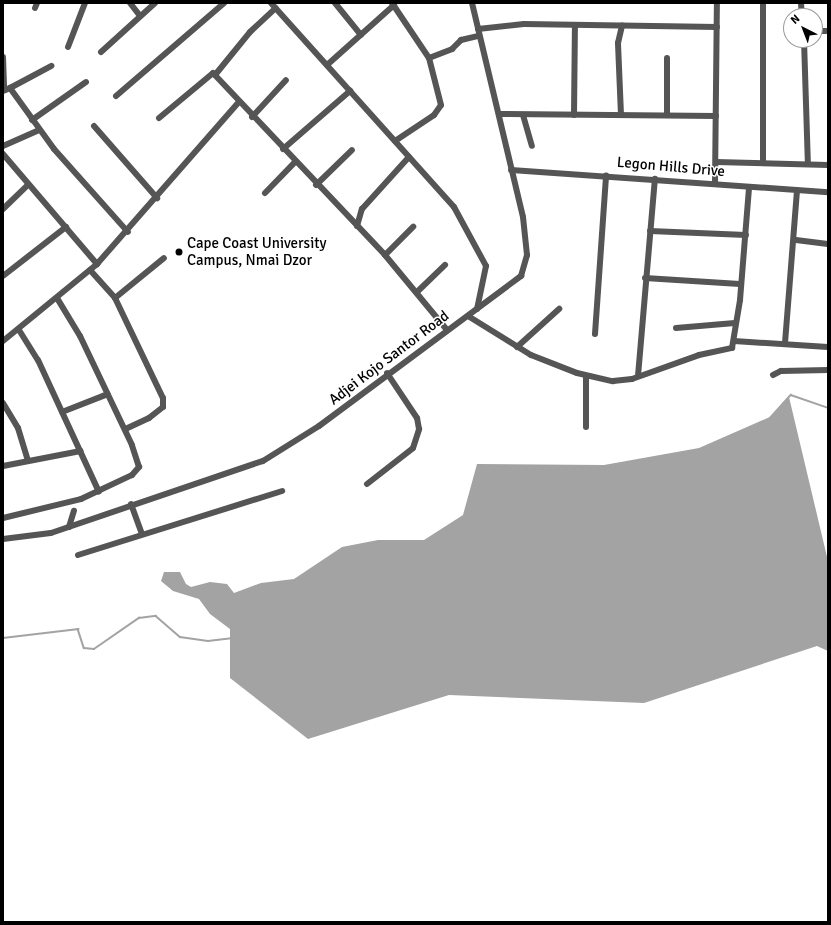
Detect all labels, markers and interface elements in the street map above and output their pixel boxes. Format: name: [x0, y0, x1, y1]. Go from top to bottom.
north arrow: [783, 8, 823, 48]
text: N: [788, 12, 802, 27]
street label: Legon Hills Drive: [616, 153, 726, 181]
place label: Cape Coast University Campus, Nmai Dzor: [187, 234, 326, 269]
marker: Cape Coast University Campus, Nmai Dzor: [174, 247, 184, 257]
street label: Adjei Kojo Santor Road: [325, 307, 453, 409]

